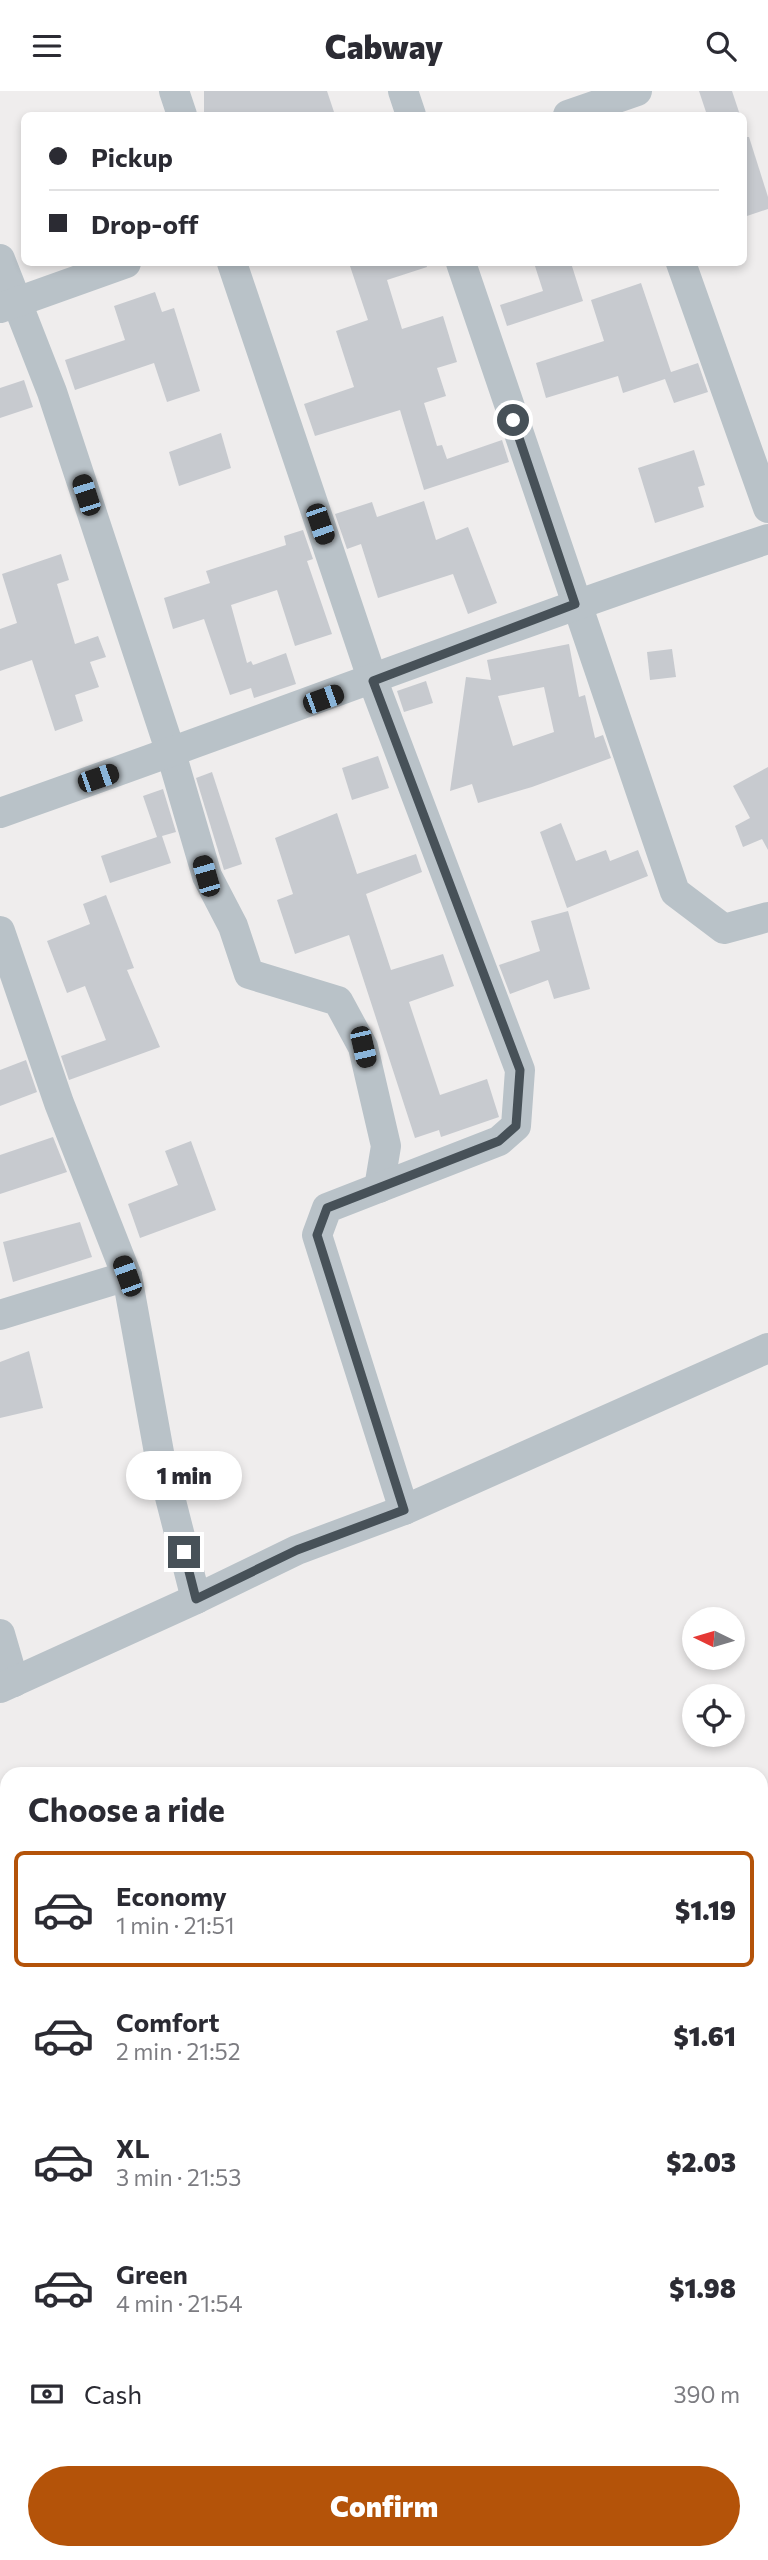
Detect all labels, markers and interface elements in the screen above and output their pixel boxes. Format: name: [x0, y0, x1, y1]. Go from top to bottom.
text: Cabway: [325, 26, 443, 66]
icon: menu: [28, 27, 66, 65]
icon: search: [702, 27, 740, 65]
text: Pickup: [91, 141, 173, 172]
text: Drop-off: [91, 208, 198, 239]
route start: [497, 404, 529, 436]
car: [70, 472, 103, 518]
car: [304, 501, 337, 547]
car: [300, 682, 347, 716]
car: [75, 761, 122, 795]
car: [191, 853, 222, 899]
car: [349, 1024, 378, 1070]
car: [110, 1253, 145, 1299]
callout: 1 min: [126, 1451, 242, 1499]
text: 1 min: [156, 1461, 212, 1489]
route end: [168, 1536, 200, 1568]
north arrow: [682, 1607, 746, 1669]
map controls: [682, 1607, 745, 1747]
button: locate: [682, 1684, 745, 1747]
text: Choose a ride: [28, 1789, 225, 1829]
icon: car: [32, 1878, 95, 1941]
text: Economy: [116, 1880, 227, 1911]
text: $1.19: [675, 1894, 736, 1925]
text: 1 min · 21:51: [116, 1911, 235, 1939]
icon: car: [32, 2004, 95, 2067]
text: Comfort: [116, 2006, 219, 2037]
text: $1.61: [673, 2020, 736, 2051]
text: 2 min · 21:52: [116, 2037, 241, 2065]
icon: car: [32, 2130, 95, 2193]
text: XL: [116, 2132, 150, 2163]
text: $2.03: [666, 2146, 736, 2177]
text: 3 min · 21:53: [116, 2163, 241, 2191]
icon: car: [32, 2256, 95, 2319]
text: Green: [116, 2258, 188, 2289]
text: $1.98: [669, 2272, 736, 2303]
text: 4 min · 21:54: [116, 2289, 243, 2317]
icon: cash: [28, 2375, 66, 2413]
text: Cash: [84, 2378, 142, 2409]
text: 390 m: [673, 2380, 740, 2408]
button: Confirm: [28, 2466, 740, 2546]

